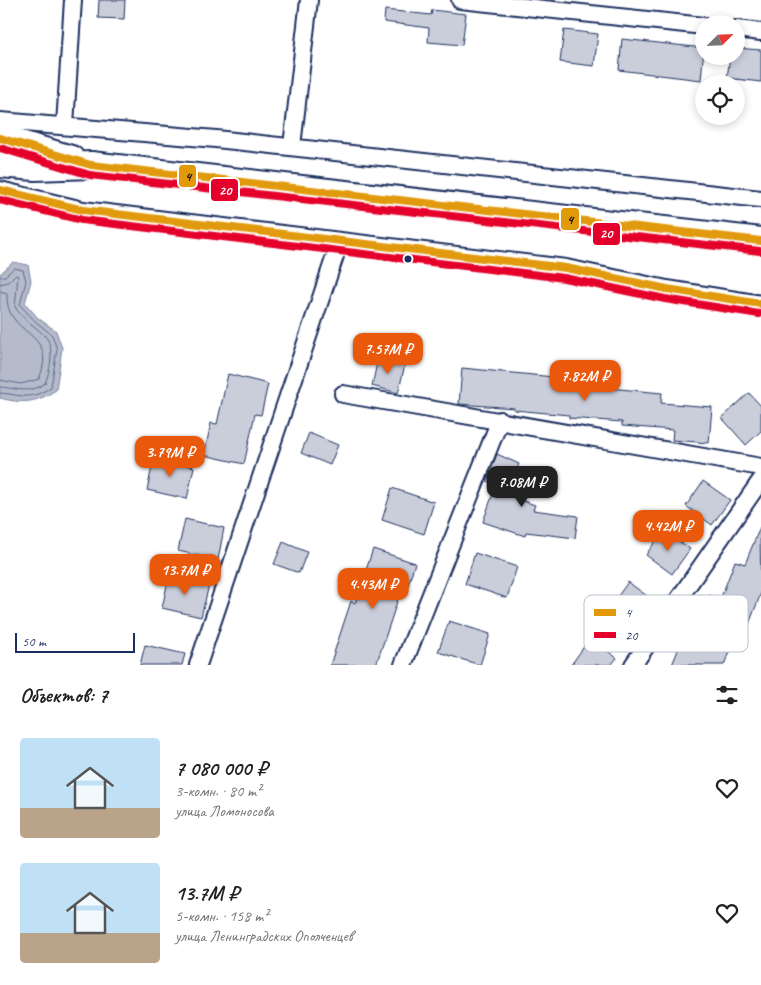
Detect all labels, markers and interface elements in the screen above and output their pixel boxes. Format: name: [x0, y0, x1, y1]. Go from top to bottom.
north arrow: [695, 15, 745, 65]
map controls: [695, 15, 745, 125]
button: locate: [695, 75, 745, 125]
line badge: 4: [178, 164, 197, 188]
text: 4: [185, 168, 193, 185]
line badge: 20: [210, 178, 239, 202]
text: 20: [219, 182, 233, 199]
line badge: 4: [560, 207, 580, 231]
text: 4: [567, 211, 575, 228]
line badge: 20: [592, 222, 621, 246]
text: 20: [600, 225, 614, 242]
unlabelled marker: [403, 254, 413, 264]
pin: 7.57M ₽: [342, 332, 434, 375]
text: 7.57M ₽: [364, 339, 412, 359]
pin: 7.82M ₽: [539, 360, 631, 402]
text: 7.82M ₽: [561, 366, 609, 386]
pin: 3.79M ₽: [124, 436, 216, 478]
text: 3.79M ₽: [146, 442, 194, 462]
pin: 7.08M ₽: [476, 466, 568, 508]
text: 7.08M ₽: [498, 472, 546, 492]
pin: 4.42M ₽: [622, 510, 714, 552]
text: 4.42M ₽: [644, 516, 692, 536]
pin: 13.7M ₽: [139, 554, 231, 596]
text: 13.7M ₽: [161, 560, 209, 580]
pin: 4.43M ₽: [327, 568, 419, 610]
text: 4.43M ₽: [349, 574, 397, 594]
legend: [584, 595, 748, 652]
text: 4: [625, 604, 633, 621]
text: 20: [625, 627, 639, 644]
scale bar: [15, 630, 135, 653]
text: 50 m: [22, 633, 46, 650]
icon: filters: [713, 681, 741, 709]
text: Объектов: 7: [20, 682, 108, 708]
text: 7 080 000 ₽: [175, 755, 267, 781]
icon: home: [60, 758, 120, 818]
icon: heart: [713, 774, 741, 802]
text: 3-комн. · 80 m²: [175, 781, 261, 801]
text: улица Ломоносова: [175, 801, 274, 821]
text: 13.7M ₽: [175, 880, 239, 906]
icon: home: [60, 883, 120, 943]
icon: heart: [713, 899, 741, 927]
text: 5-комн. · 158 m²: [175, 906, 268, 926]
text: улица Ленинградских Ополченцев: [175, 926, 353, 946]

